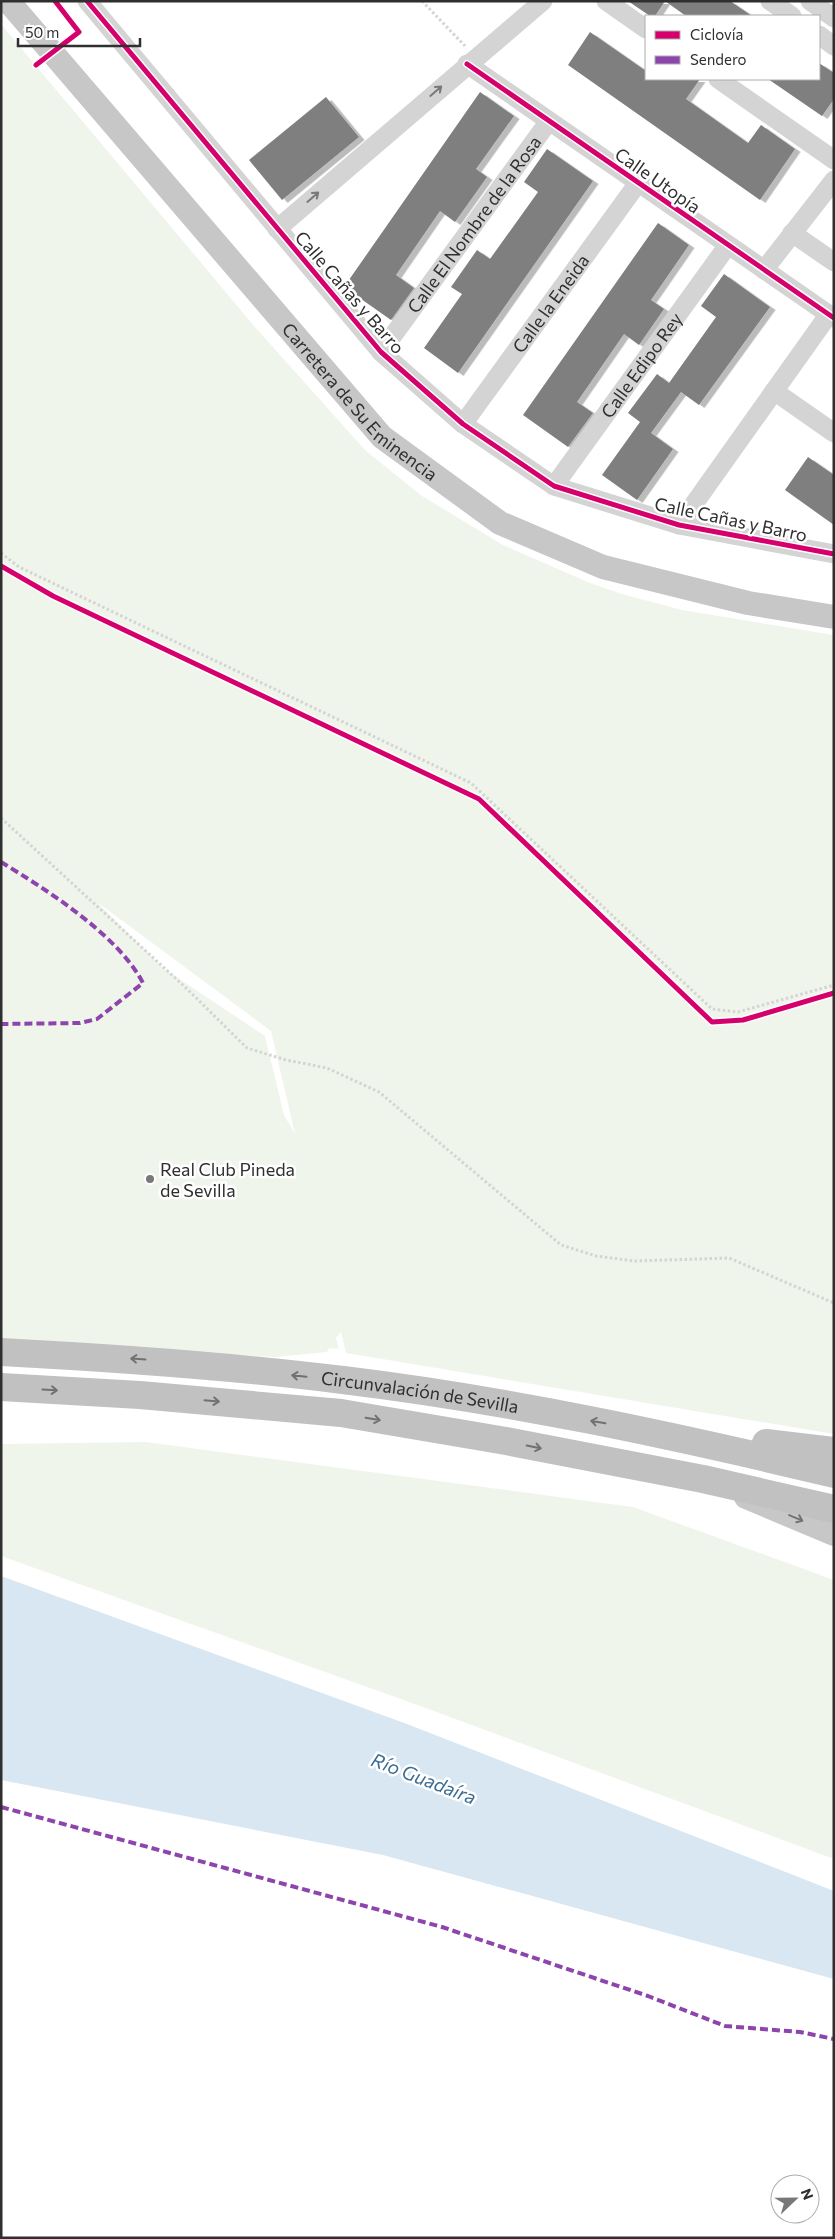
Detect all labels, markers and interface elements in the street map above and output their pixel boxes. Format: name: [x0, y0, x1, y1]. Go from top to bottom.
scale bar: [18, 15, 140, 47]
legend: [645, 15, 820, 80]
text: 50 m: [25, 23, 59, 41]
text: Ciclovía: [690, 25, 743, 43]
text: Sendero: [690, 50, 747, 68]
one-way arrow: [430, 85, 443, 96]
street label: Calle El Nombre de la Rosa: [402, 131, 546, 317]
street label: Calle Utopía: [611, 142, 705, 218]
one-way arrow: [307, 191, 320, 203]
street label: Calle Cañas y Barro: [291, 226, 409, 358]
street label: Calle la Eneida: [507, 250, 594, 357]
street label: Calle Edipo Rey: [596, 308, 687, 422]
street label: Carretera de Su Eminencia: [278, 318, 442, 485]
street label: Calle Cañas y Barro: [653, 492, 809, 546]
place label: Real Club Pineda de Sevilla: [160, 1158, 295, 1201]
marker: Real Club Pineda de Sevilla: [144, 1173, 156, 1185]
one-way arrow: [130, 1355, 146, 1364]
street label: Circunvalación de Sevilla: [320, 1366, 520, 1417]
one-way arrow: [292, 1371, 308, 1380]
one-way arrow: [42, 1385, 58, 1395]
one-way arrow: [204, 1396, 220, 1406]
one-way arrow: [365, 1414, 381, 1424]
one-way arrow: [591, 1416, 607, 1426]
one-way arrow: [525, 1442, 541, 1452]
one-way arrow: [789, 1515, 804, 1524]
water label: Río Guadaíra: [368, 1748, 480, 1809]
north arrow: [770, 2174, 820, 2224]
text: N: [798, 2186, 817, 2202]

